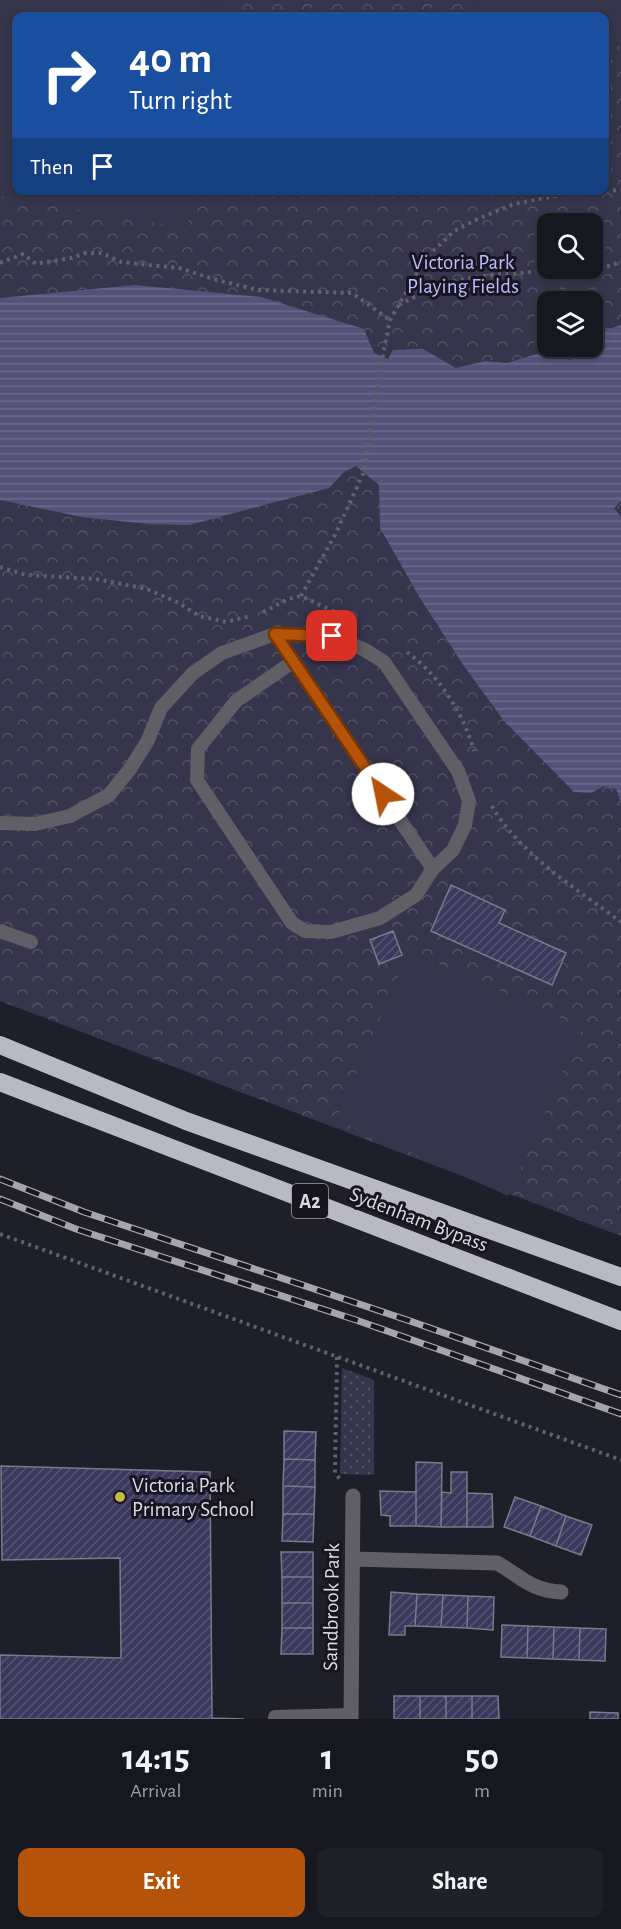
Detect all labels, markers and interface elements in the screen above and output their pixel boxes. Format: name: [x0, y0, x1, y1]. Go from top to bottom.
icon: right: [30, 36, 108, 114]
text: 40 m: [129, 38, 212, 80]
text: Turn right: [129, 87, 232, 114]
icon: arrive: [86, 150, 119, 183]
text: Then: [30, 156, 74, 178]
map controls: [537, 213, 603, 357]
button: search: [537, 213, 603, 279]
park label: Victoria Park Playing Fields: [407, 252, 519, 297]
button: layers: [537, 291, 603, 357]
pin: [306, 610, 357, 661]
icon: arrive: [315, 619, 348, 652]
position arrow: [351, 762, 415, 826]
street label: Sydenham Bypass: [347, 1183, 491, 1256]
road number: A2: [292, 1184, 328, 1218]
place label: Victoria Park Primary School: [132, 1475, 255, 1520]
marker: Victoria Park Primary School: [113, 1490, 127, 1504]
street label: Sandbrook Park: [320, 1542, 343, 1671]
text: 14:15: [122, 1740, 190, 1776]
text: 1: [321, 1740, 334, 1776]
text: 50: [465, 1740, 499, 1776]
text: Arrival: [130, 1781, 182, 1801]
text: min: [312, 1781, 343, 1801]
text: m: [474, 1781, 490, 1801]
button: Exit: [18, 1848, 305, 1917]
button: Share: [317, 1848, 603, 1917]

